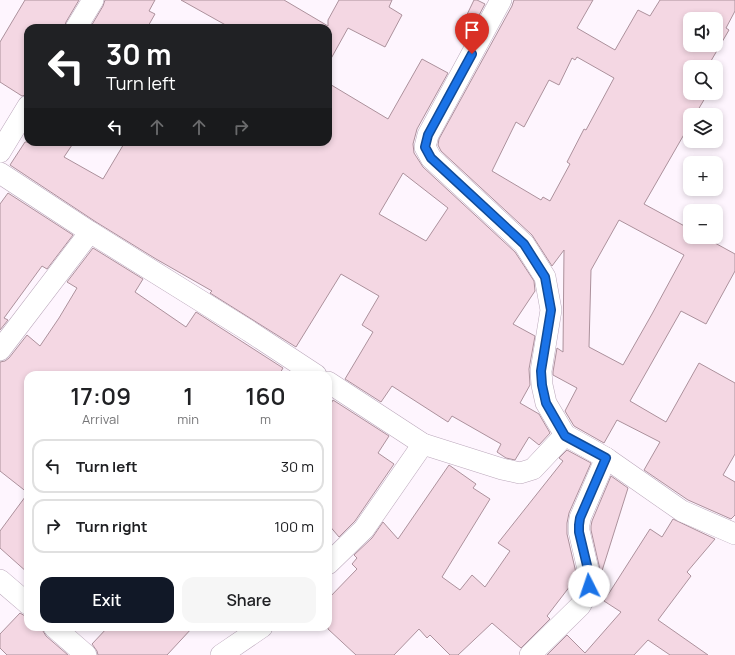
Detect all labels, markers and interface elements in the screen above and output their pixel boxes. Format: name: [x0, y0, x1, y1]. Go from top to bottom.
map controls: [683, 12, 723, 244]
button: sound: [683, 12, 723, 52]
pin: [455, 13, 489, 54]
icon: arrive: [461, 19, 483, 41]
text: 30 m: [106, 35, 171, 73]
icon: left: [40, 40, 92, 92]
button: search: [683, 60, 723, 100]
text: Turn left: [106, 71, 176, 95]
button: layers: [683, 108, 723, 148]
icon: left: [104, 116, 126, 138]
icon: ahead: [146, 116, 168, 138]
icon: ahead: [188, 116, 210, 138]
icon: right: [230, 116, 252, 138]
button: +: [683, 156, 723, 196]
button: −: [683, 204, 723, 244]
text: 17:09: [70, 379, 131, 412]
text: 1: [183, 379, 193, 412]
text: 160: [245, 379, 286, 412]
text: Arrival: [82, 410, 119, 428]
text: min: [177, 410, 199, 428]
text: m: [260, 410, 271, 428]
icon: left: [42, 455, 64, 477]
text: Turn left: [76, 456, 138, 477]
text: 30 m: [281, 456, 314, 477]
icon: right: [42, 515, 64, 537]
text: Turn right: [76, 516, 147, 537]
text: 100 m: [274, 516, 314, 537]
position arrow: [568, 565, 610, 607]
button: Exit: [40, 577, 174, 623]
button: Share: [182, 577, 316, 623]

